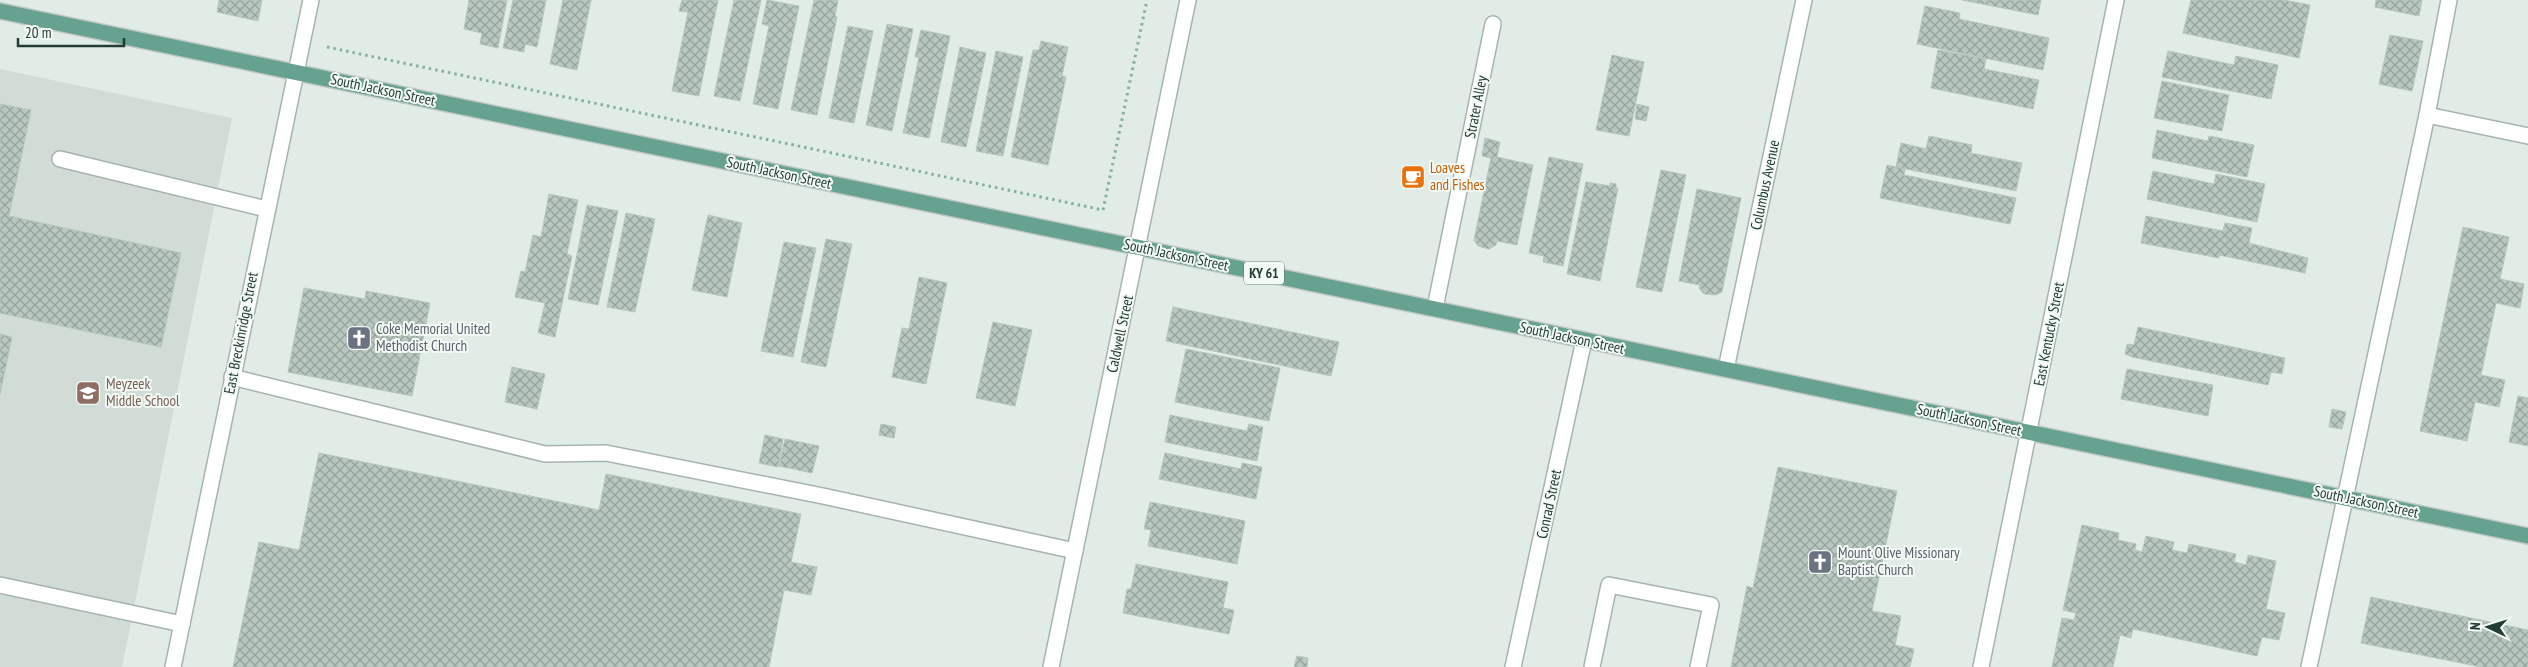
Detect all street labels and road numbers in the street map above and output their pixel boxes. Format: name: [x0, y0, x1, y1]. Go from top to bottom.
street label: South Jackson Street: [329, 69, 437, 110]
street label: Strater Alley: [1460, 74, 1491, 140]
street label: Columbus Avenue: [1746, 138, 1783, 232]
street label: South Jackson Street: [725, 152, 833, 193]
street label: South Jackson Street: [1122, 234, 1230, 275]
road number: KY 61: [1244, 262, 1284, 284]
street label: East Breckinridge Street: [219, 270, 262, 395]
street label: East Kentucky Street: [2029, 280, 2068, 388]
street label: Caldwell Street: [1102, 293, 1137, 374]
street label: South Jackson Street: [1518, 317, 1626, 358]
street label: South Jackson Street: [1915, 399, 2023, 440]
street label: Conrad Street: [1532, 468, 1565, 540]
street label: South Jackson Street: [2312, 481, 2420, 522]

